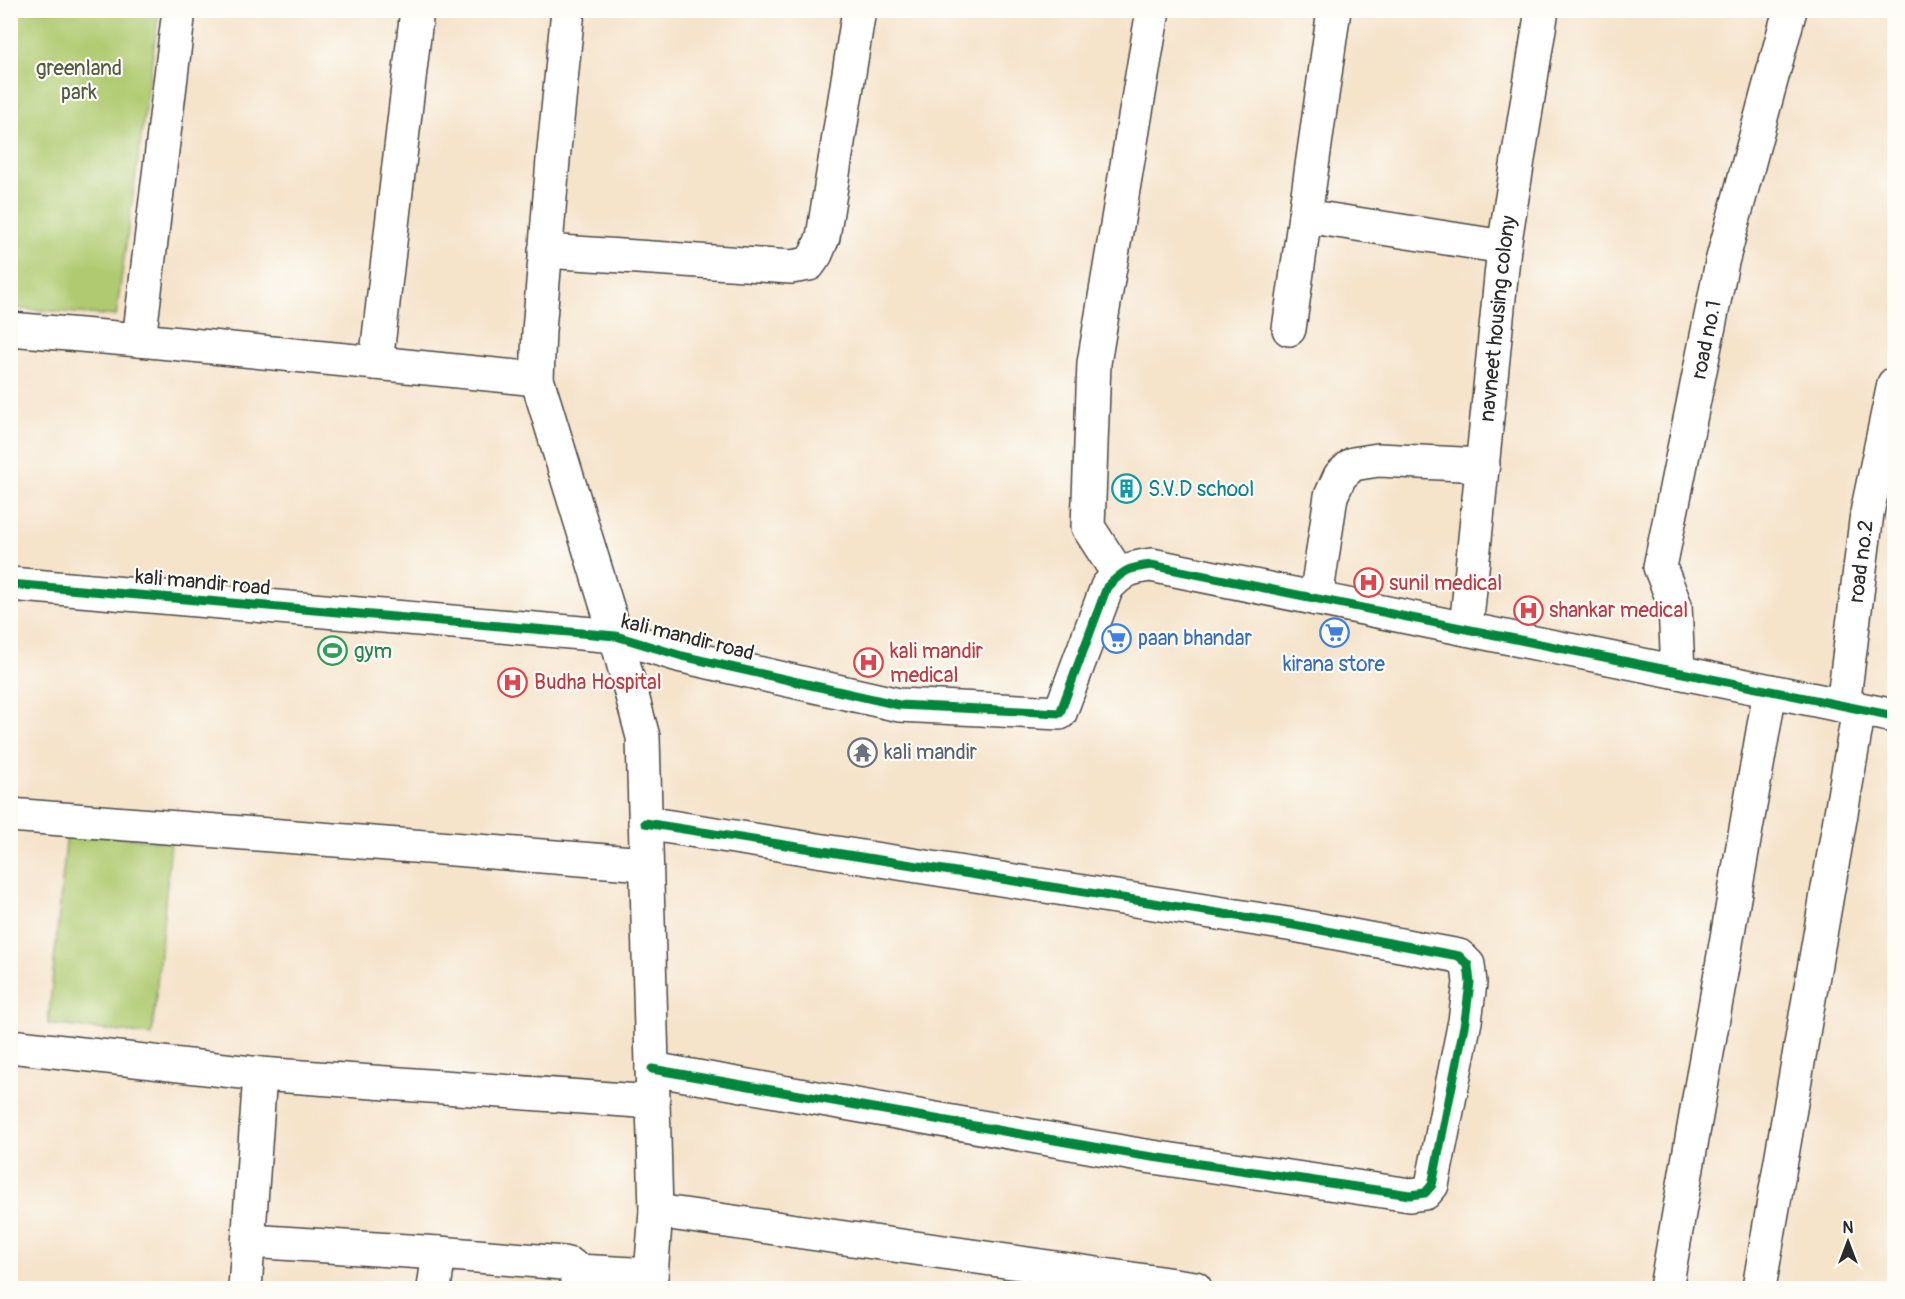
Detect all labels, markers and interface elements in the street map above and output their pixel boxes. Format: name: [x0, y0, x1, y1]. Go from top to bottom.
park label: greenland park: [36, 55, 122, 106]
street label: navneet housing colony: [1474, 214, 1523, 423]
street label: road no.1: [1686, 298, 1728, 381]
building icon: S.V.D school: [1111, 473, 1143, 505]
place label: S.V.D school: [1148, 476, 1254, 503]
street label: road no.2: [1843, 518, 1880, 604]
street label: kali mandir road: [134, 563, 272, 602]
hospital icon: sunil medical: [1352, 567, 1384, 599]
place label: sunil medical: [1389, 570, 1502, 597]
hospital icon: shankar medical: [1512, 594, 1544, 626]
place label: shankar medical: [1549, 597, 1688, 624]
street label: kali mandir road: [619, 608, 757, 667]
supermarket icon: kirana store: [1318, 617, 1350, 649]
supermarket icon: paan bhandar: [1101, 622, 1133, 654]
place label: paan bhandar: [1138, 625, 1252, 652]
sports icon: gym: [317, 635, 349, 667]
place label: gym: [354, 638, 392, 665]
place label: kali mandir medical: [890, 638, 984, 689]
hospital icon: kali mandir medical: [853, 647, 885, 679]
place label: kirana store: [1283, 651, 1386, 678]
hospital icon: Budha Hospital: [497, 666, 529, 698]
place label: Budha Hospital: [534, 669, 662, 696]
temple icon: kali mandir: [847, 736, 879, 768]
place label: kali mandir: [884, 739, 978, 766]
north arrow: [1818, 1212, 1878, 1272]
text: N: [1843, 1218, 1854, 1238]

